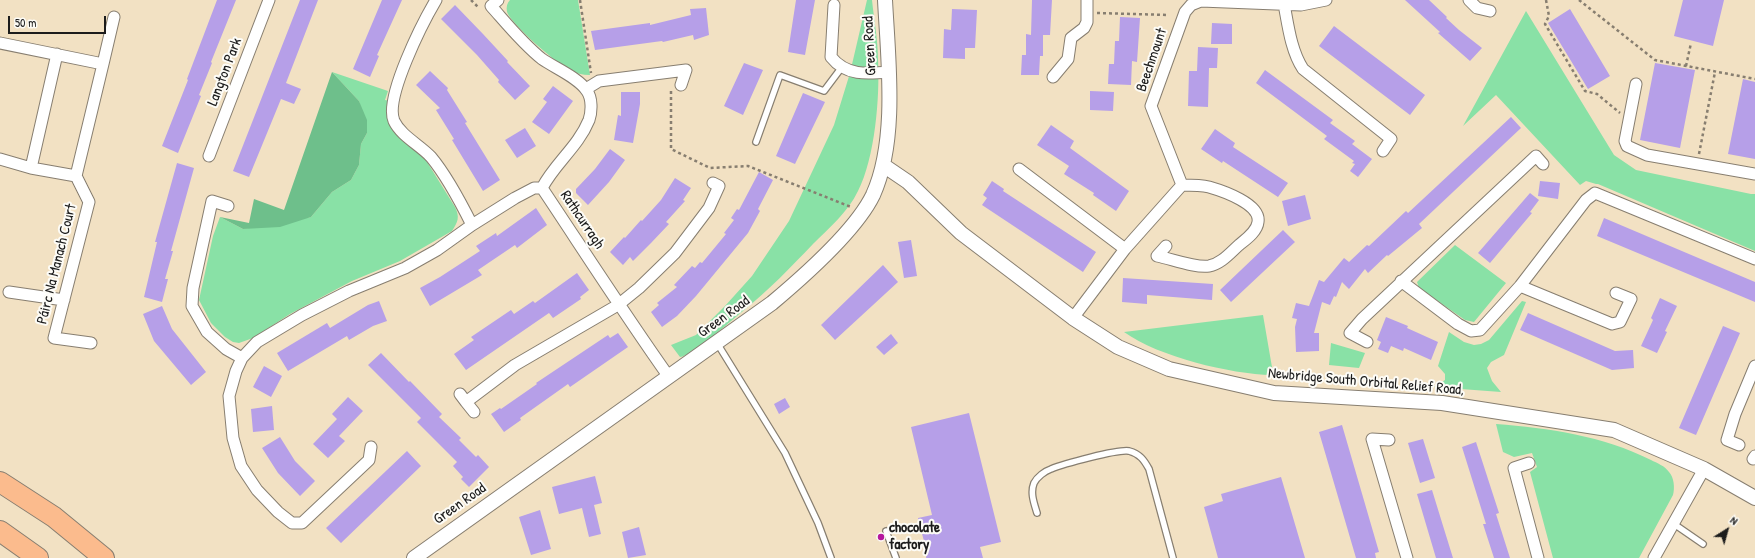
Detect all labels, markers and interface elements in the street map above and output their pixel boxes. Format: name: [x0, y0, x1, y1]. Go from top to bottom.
scale bar: [10, 8, 108, 34]
text: 50 m: [15, 14, 36, 31]
street label: Green Road: [859, 16, 881, 76]
street label: Beechmount: [1133, 26, 1171, 94]
street label: Langton Park: [204, 35, 246, 109]
street label: Rathcurragh: [556, 187, 608, 253]
street label: Páirc Na Manach Court: [33, 202, 81, 326]
street label: Green Road: [695, 292, 753, 342]
street label: Newbridge South Orbital Relief Road,: [1267, 364, 1465, 400]
street label: Green Road: [430, 479, 490, 529]
north arrow: [1707, 510, 1747, 550]
text: N: [1728, 513, 1741, 528]
place label: chocolate factory: [889, 519, 940, 554]
marker: chocolate factory: [876, 532, 886, 542]

